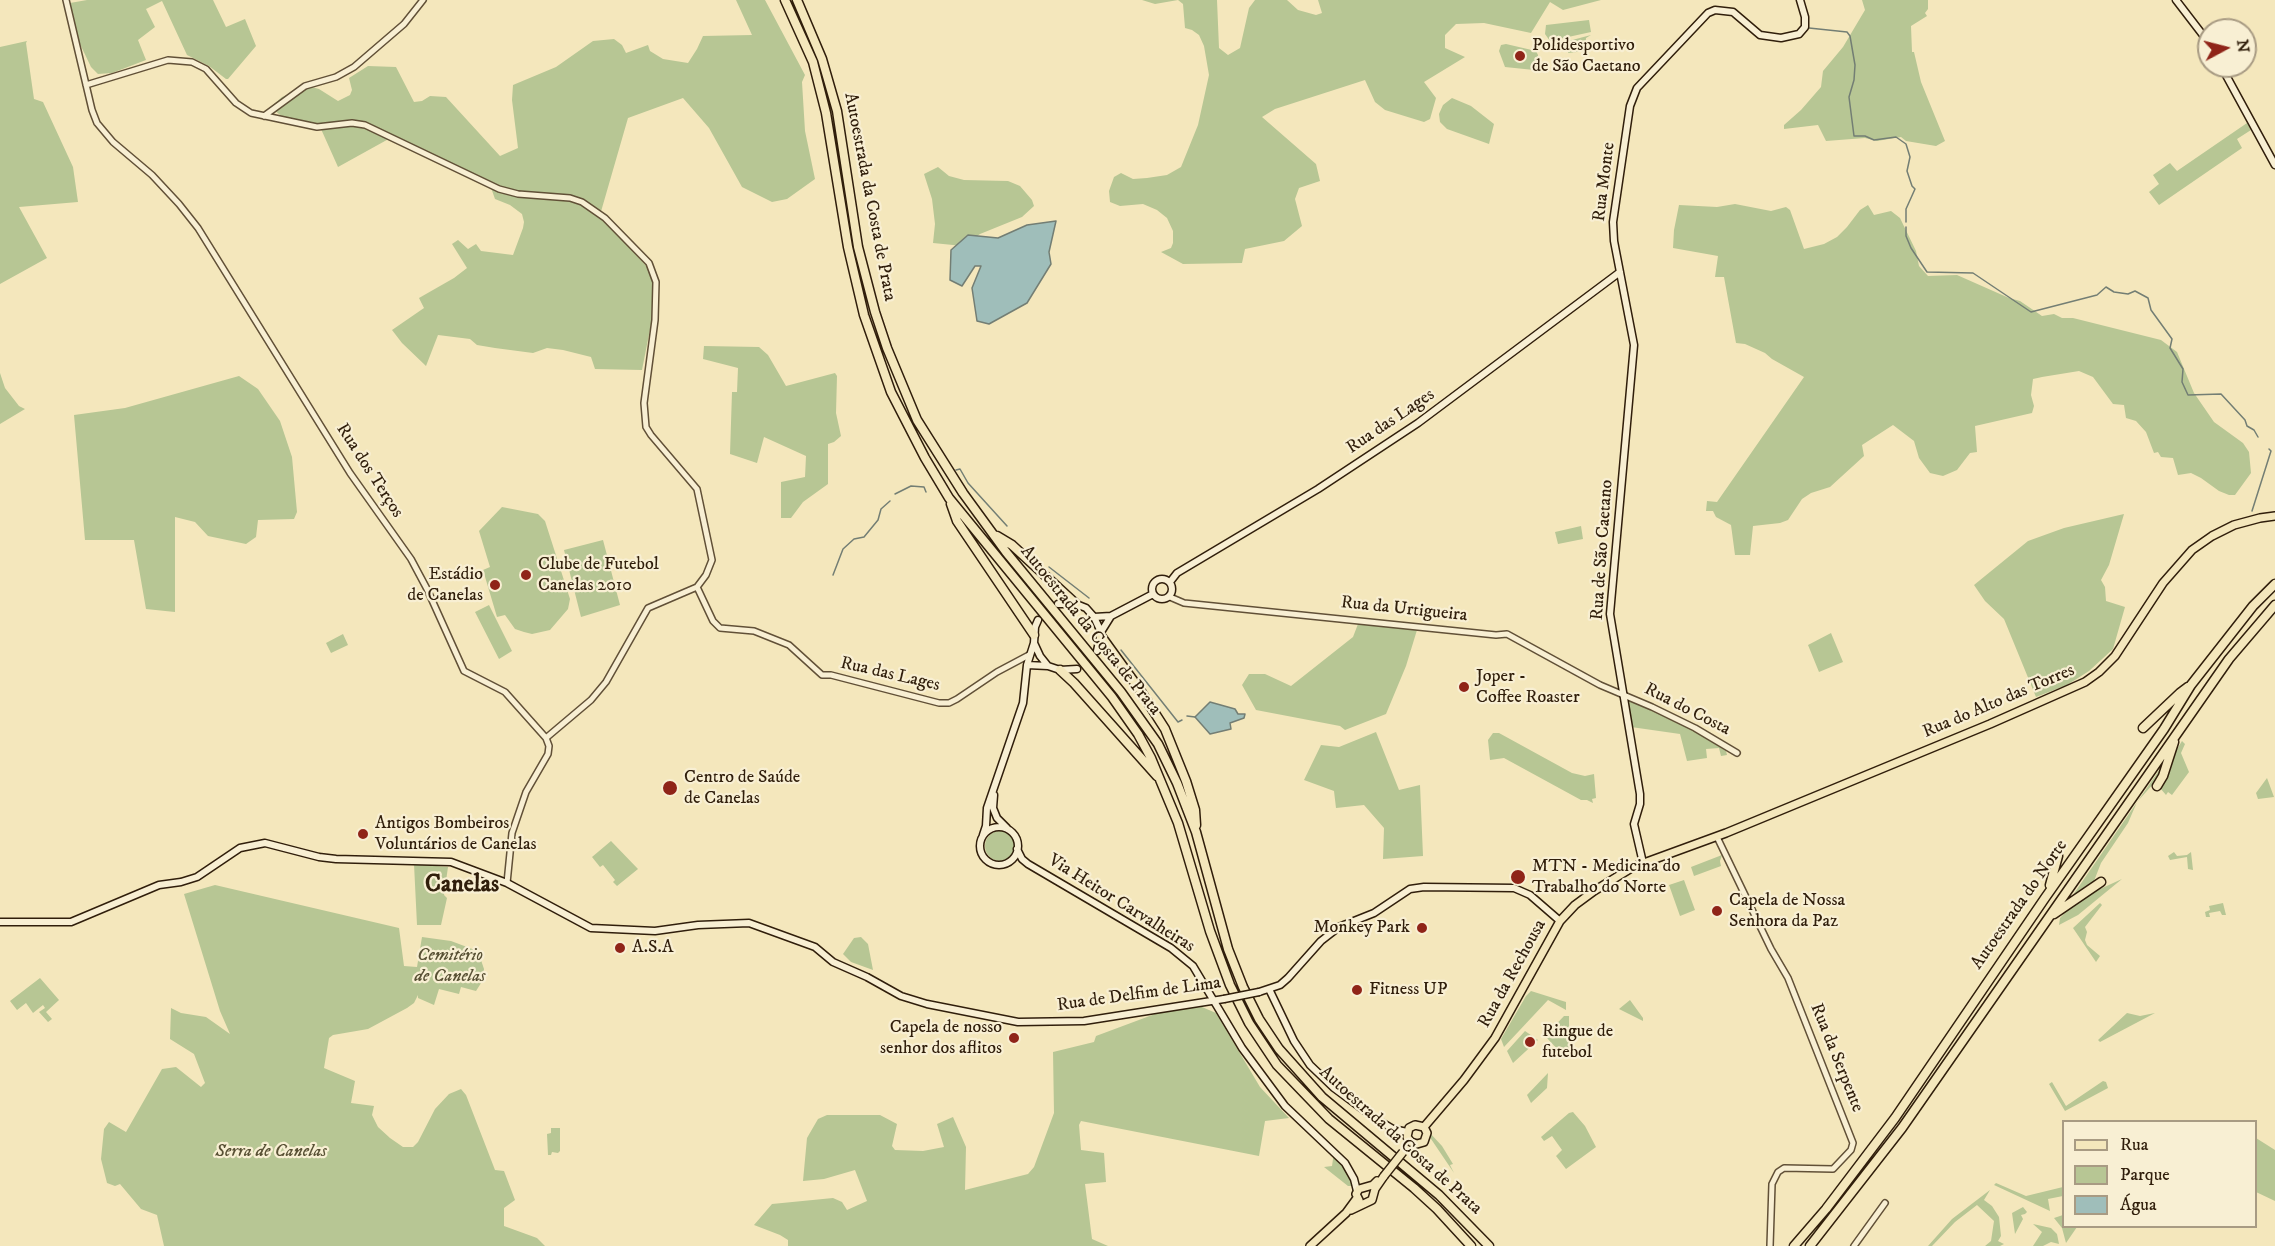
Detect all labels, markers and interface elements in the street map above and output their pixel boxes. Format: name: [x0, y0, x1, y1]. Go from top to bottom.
north arrow: [2197, 18, 2257, 78]
place label: Polidesportivo de São Caetano: [1532, 35, 1641, 78]
text: N: [2232, 38, 2254, 54]
marker: Polidesportivo de São Caetano: [1513, 49, 1527, 63]
street label: Autoestrada da Costa de Prata: [838, 91, 900, 303]
street label: Rua Monte: [1589, 141, 1621, 223]
street label: Rua das Lages: [1343, 385, 1439, 459]
street label: Rua dos Terços: [330, 420, 408, 522]
street label: Rua de São Caetano: [1587, 479, 1619, 621]
street label: Autoestrada da Costa de Prata: [1015, 542, 1165, 720]
place label: Clube de Futebol Canelas 2010: [538, 554, 659, 596]
place label: Estádio de Canelas: [407, 564, 483, 606]
marker: Clube de Futebol Canelas 2010: [519, 568, 533, 582]
marker: Estádio de Canelas: [488, 578, 502, 592]
street label: Rua da Urtigueira: [1340, 593, 1468, 627]
street label: Rua das Lages: [838, 653, 942, 697]
street label: Rua do Alto das Torres: [1920, 660, 2078, 744]
place label: Joper - Coffee Roaster: [1476, 666, 1580, 708]
street label: Rua do Costa: [1640, 679, 1734, 741]
marker: Joper - Coffee Roaster: [1457, 680, 1471, 694]
place label: Centro de Saúde de Canelas: [684, 767, 800, 810]
marker: Centro de Saúde de Canelas: [661, 779, 679, 797]
place label: Antigos Bombeiros Voluntários de Canelas: [375, 813, 537, 856]
marker: Antigos Bombeiros Voluntários de Canelas: [356, 827, 370, 841]
street label: Autoestrada do Norte: [1967, 836, 2073, 974]
street label: Via Heitor Carvalheiras: [1044, 850, 1198, 958]
place label: MTN - Medicina do Trabalho do Norte: [1532, 856, 1680, 898]
marker: MTN - Medicina do Trabalho do Norte: [1509, 868, 1527, 886]
district label: Canelas: [425, 872, 499, 900]
place label: Capela de Nossa Senhora da Paz: [1729, 890, 1845, 932]
marker: Capela de Nossa Senhora da Paz: [1710, 904, 1724, 918]
street label: Rua da Rechousa: [1474, 916, 1552, 1032]
place label: Monkey Park: [1313, 917, 1410, 939]
marker: Monkey Park: [1415, 921, 1429, 935]
place label: A.S.A: [632, 937, 674, 959]
marker: A.S.A: [613, 941, 627, 955]
park label: Cemitério de Canelas: [415, 945, 485, 988]
street label: Rua de Delfim de Lima: [1056, 973, 1222, 1017]
place label: Fitness UP: [1369, 979, 1447, 1001]
marker: Fitness UP: [1350, 983, 1364, 997]
street label: Rua da Serpente: [1804, 1001, 1868, 1115]
place label: Capela de nosso senhor dos aflitos: [880, 1017, 1002, 1060]
place label: Ringue de futebol: [1542, 1021, 1613, 1064]
marker: Capela de nosso senhor dos aflitos: [1007, 1031, 1021, 1045]
marker: Ringue de futebol: [1523, 1035, 1537, 1049]
street label: Autoestrada da Costa de Prata: [1314, 1062, 1486, 1220]
legend: [2062, 1120, 2257, 1228]
text: Rua: [2120, 1134, 2148, 1156]
park label: Serra de Canelas: [215, 1141, 327, 1163]
text: Parque: [2120, 1164, 2170, 1186]
text: Água: [2120, 1194, 2157, 1216]

